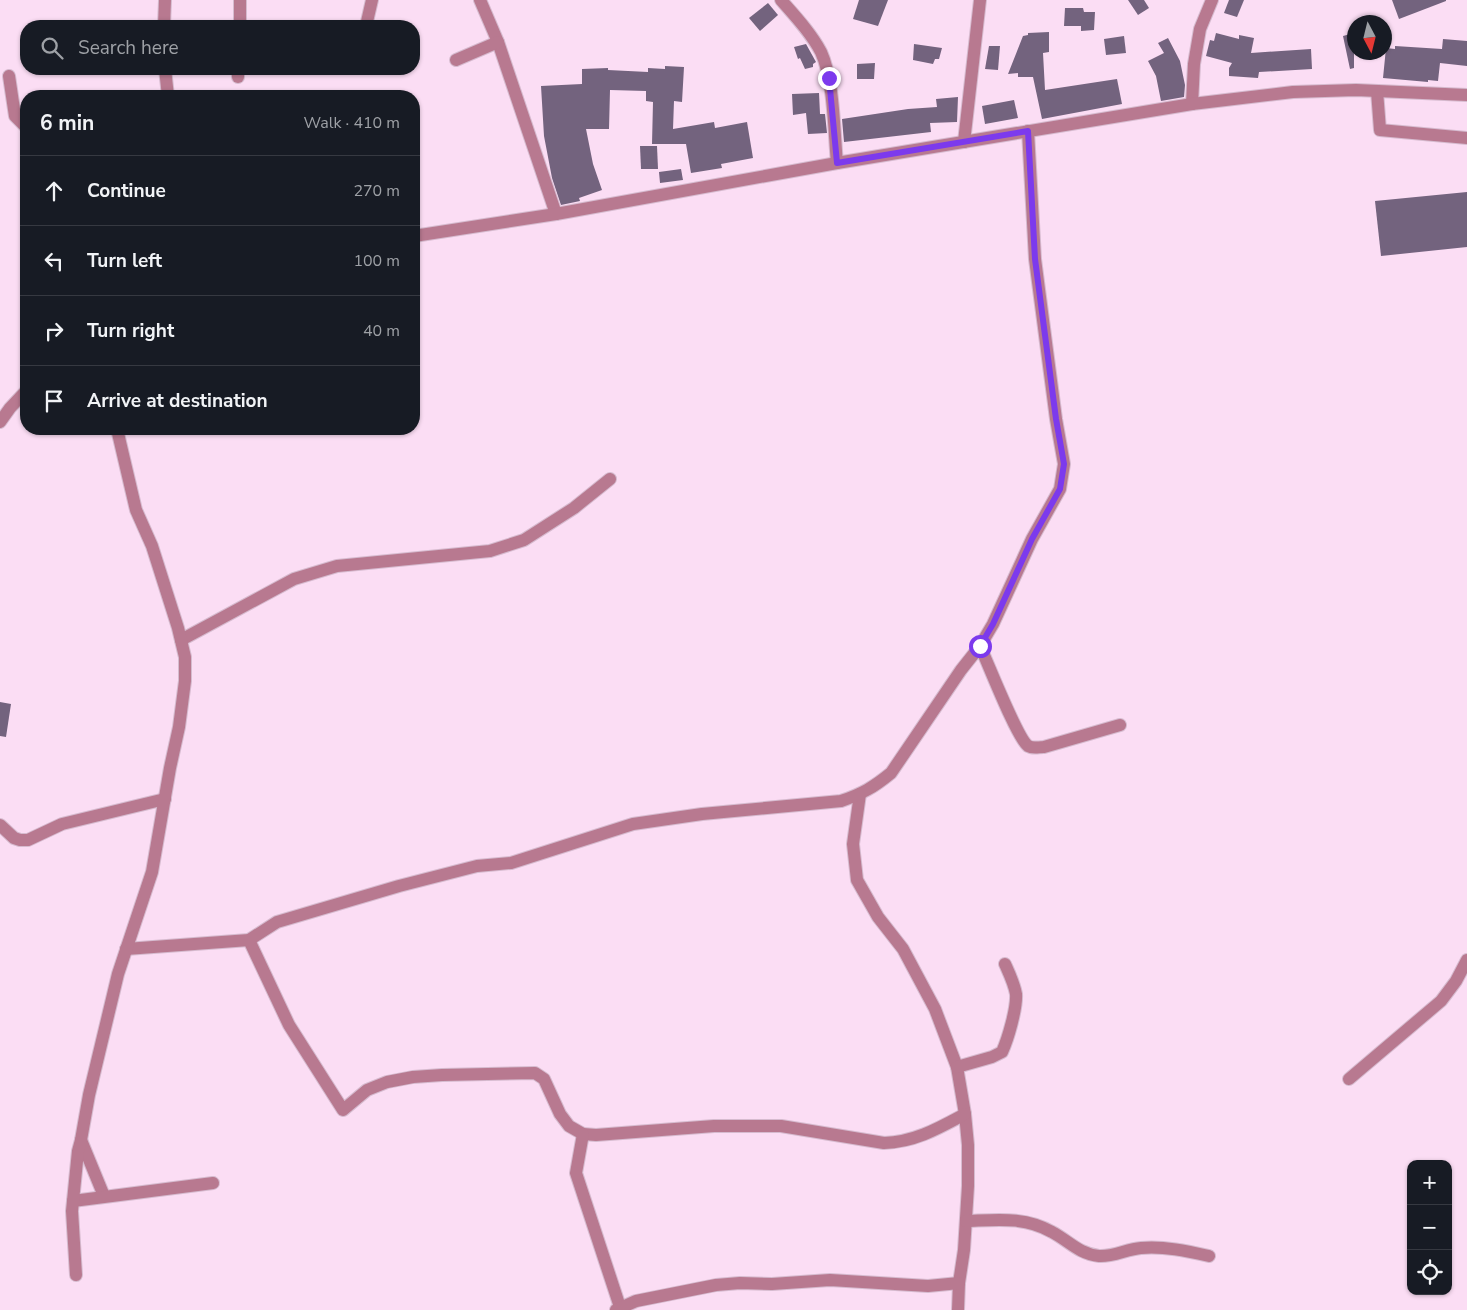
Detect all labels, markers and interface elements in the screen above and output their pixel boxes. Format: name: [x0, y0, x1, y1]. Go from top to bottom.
north arrow: [1347, 15, 1392, 60]
search box: [20, 20, 420, 75]
icon: search: [38, 34, 66, 62]
text: Search here: [78, 35, 179, 61]
route end: [818, 67, 841, 90]
text: 6 min: [40, 109, 94, 137]
text: Walk · 410 m: [304, 112, 400, 134]
icon: ahead: [40, 177, 68, 205]
text: Continue: [87, 178, 166, 204]
text: 270 m: [353, 180, 400, 202]
icon: left: [40, 247, 68, 275]
text: Turn left: [87, 248, 162, 274]
text: 100 m: [353, 250, 400, 272]
icon: right: [40, 317, 68, 345]
text: Turn right: [87, 318, 174, 344]
text: 40 m: [363, 320, 400, 342]
icon: arrive: [40, 387, 68, 415]
text: Arrive at destination: [87, 388, 268, 414]
route start: [969, 635, 992, 658]
map controls: [1407, 1160, 1452, 1295]
button: +: [1407, 1160, 1452, 1205]
button: −: [1407, 1205, 1452, 1250]
button: locate: [1407, 1250, 1452, 1295]

